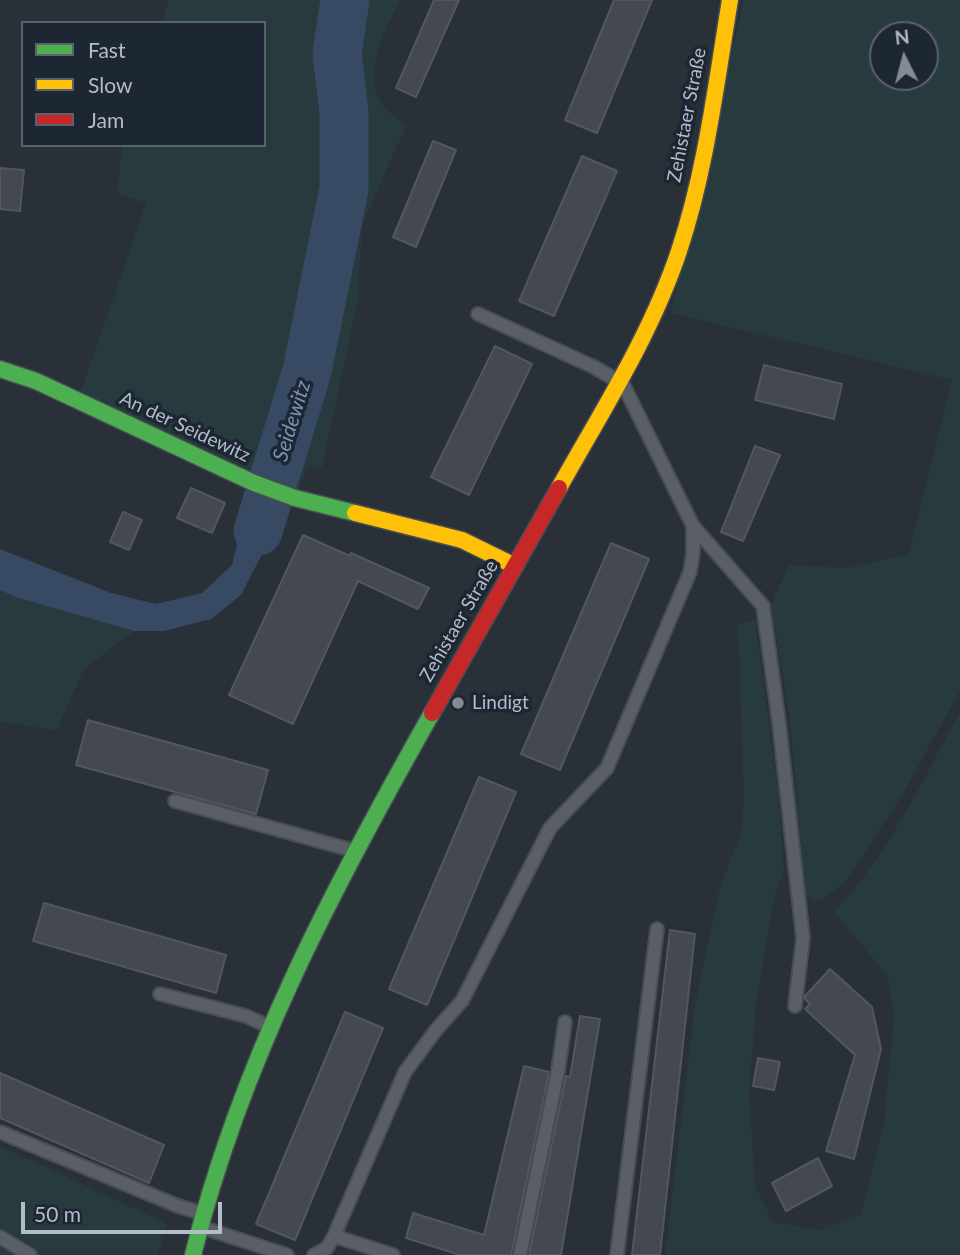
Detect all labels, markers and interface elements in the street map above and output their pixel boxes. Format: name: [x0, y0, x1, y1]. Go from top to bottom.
legend: [21, 21, 266, 147]
north arrow: [869, 21, 939, 91]
text: N: [893, 24, 910, 49]
text: Fast: [88, 37, 125, 62]
street label: Zehistaer Straße: [663, 46, 711, 184]
text: Slow: [88, 72, 132, 97]
text: Jam: [88, 107, 124, 132]
water label: Seidewitz: [268, 378, 316, 464]
street label: An der Seidewitz: [116, 387, 254, 467]
street label: Zehistaer Straße: [415, 556, 503, 686]
place label: Lindigt: [472, 692, 529, 714]
marker: Lindigt: [450, 695, 466, 711]
scale bar: [24, 1188, 226, 1232]
text: 50 m: [34, 1201, 81, 1226]

